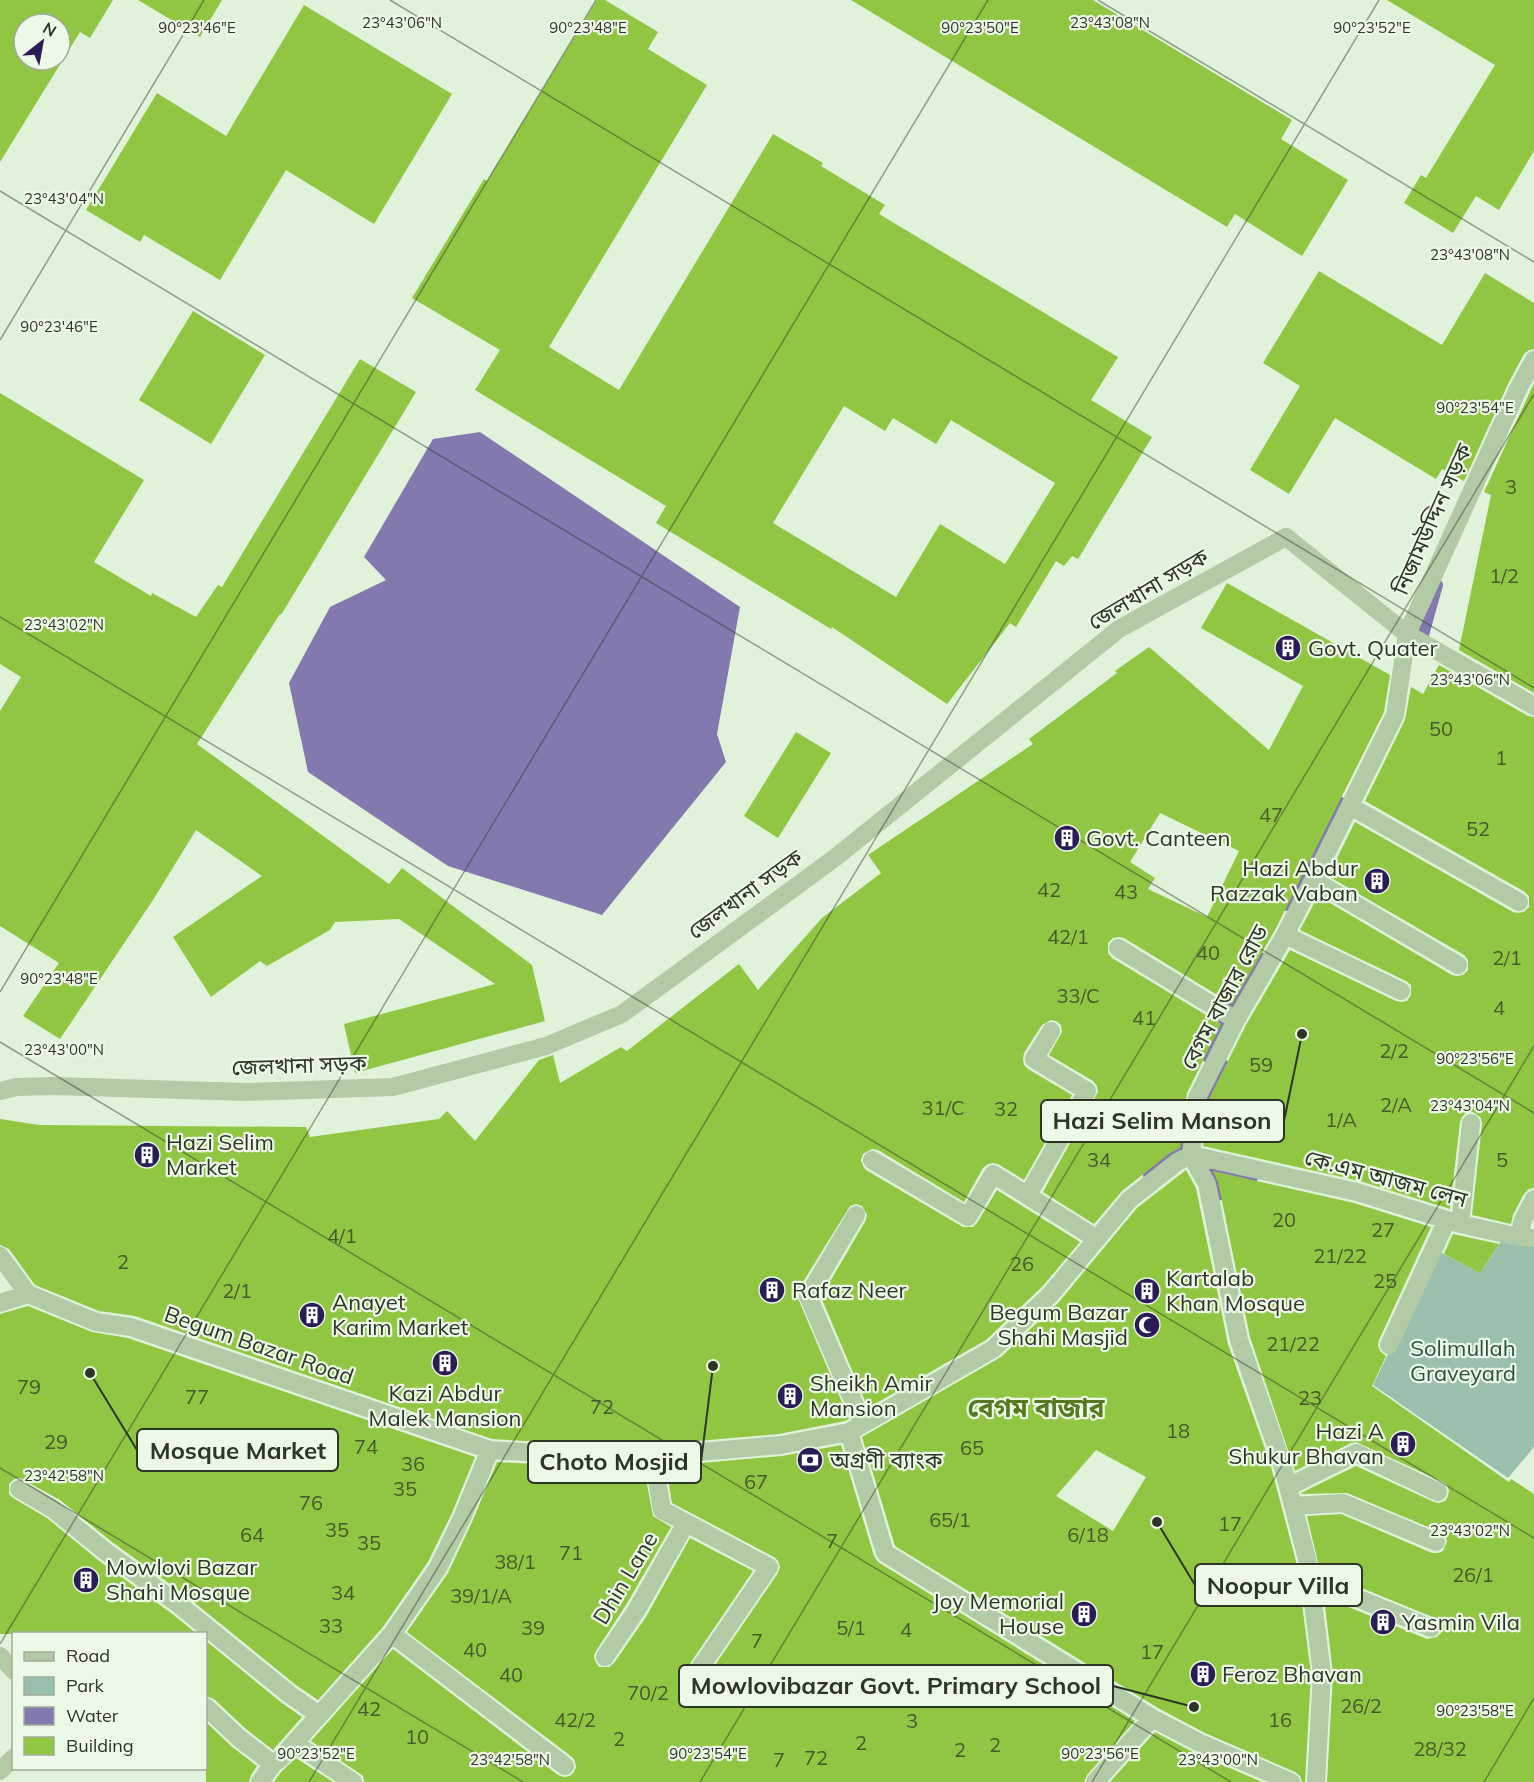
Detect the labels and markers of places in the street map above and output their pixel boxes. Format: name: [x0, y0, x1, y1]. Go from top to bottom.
building icon: Govt. Quater: [1273, 633, 1303, 663]
place label: Govt. Quater: [1308, 634, 1438, 662]
building icon: Govt. Canteen: [1052, 823, 1082, 853]
place label: Govt. Canteen: [1086, 824, 1230, 852]
place label: Hazi Abdur Razzak Vaban: [1210, 854, 1358, 907]
building icon: Hazi Abdur Razzak Vaban: [1362, 866, 1392, 896]
callout: Hazi Selim Manson: [1041, 1100, 1284, 1142]
place label: Hazi Selim Market: [166, 1128, 274, 1181]
building icon: Hazi Selim Market: [132, 1140, 162, 1170]
place label: Kartalab Khan Mosque: [1166, 1264, 1305, 1317]
building icon: Rafaz Neer: [757, 1275, 787, 1305]
place label: Rafaz Neer: [792, 1276, 906, 1304]
building icon: Kartalab Khan Mosque: [1132, 1276, 1162, 1306]
place label: Anayet Karim Market: [332, 1288, 469, 1341]
place label: Begum Bazar Shahi Masjid: [989, 1298, 1128, 1351]
building icon: Anayet Karim Market: [297, 1300, 327, 1330]
mosque icon: Begum Bazar Shahi Masjid: [1132, 1310, 1162, 1340]
building icon: Kazi Abdur Malek Mansion: [430, 1348, 460, 1378]
place label: Sheikh Amir Mansion: [810, 1369, 932, 1422]
place label: Kazi Abdur Malek Mansion: [369, 1379, 521, 1432]
building icon: Sheikh Amir Mansion: [775, 1381, 805, 1411]
place label: Hazi A Shukur Bhavan: [1228, 1417, 1384, 1470]
callout: Mosque Market: [137, 1429, 338, 1471]
building icon: Hazi A Shukur Bhavan: [1388, 1429, 1418, 1459]
callout: Choto Mosjid: [528, 1441, 701, 1483]
bank icon: অগ্রণী ব্যাংক: [795, 1445, 825, 1475]
place label: অগ্রণী ব্যাংক: [829, 1446, 943, 1474]
place label: Mowlovi Bazar Shahi Mosque: [106, 1553, 257, 1606]
callout: Noopur Villa: [1195, 1564, 1362, 1606]
building icon: Mowlovi Bazar Shahi Mosque: [71, 1565, 101, 1595]
place label: Joy Memorial House: [933, 1587, 1064, 1640]
building icon: Joy Memorial House: [1069, 1599, 1099, 1629]
building icon: Yasmin Vila: [1368, 1607, 1398, 1637]
place label: Yasmin Vila: [1401, 1608, 1520, 1636]
building icon: Feroz Bhavan: [1188, 1659, 1218, 1689]
place label: Feroz Bhavan: [1222, 1660, 1362, 1688]
callout: Mowlovibazar Govt. Primary School: [679, 1665, 1113, 1707]

